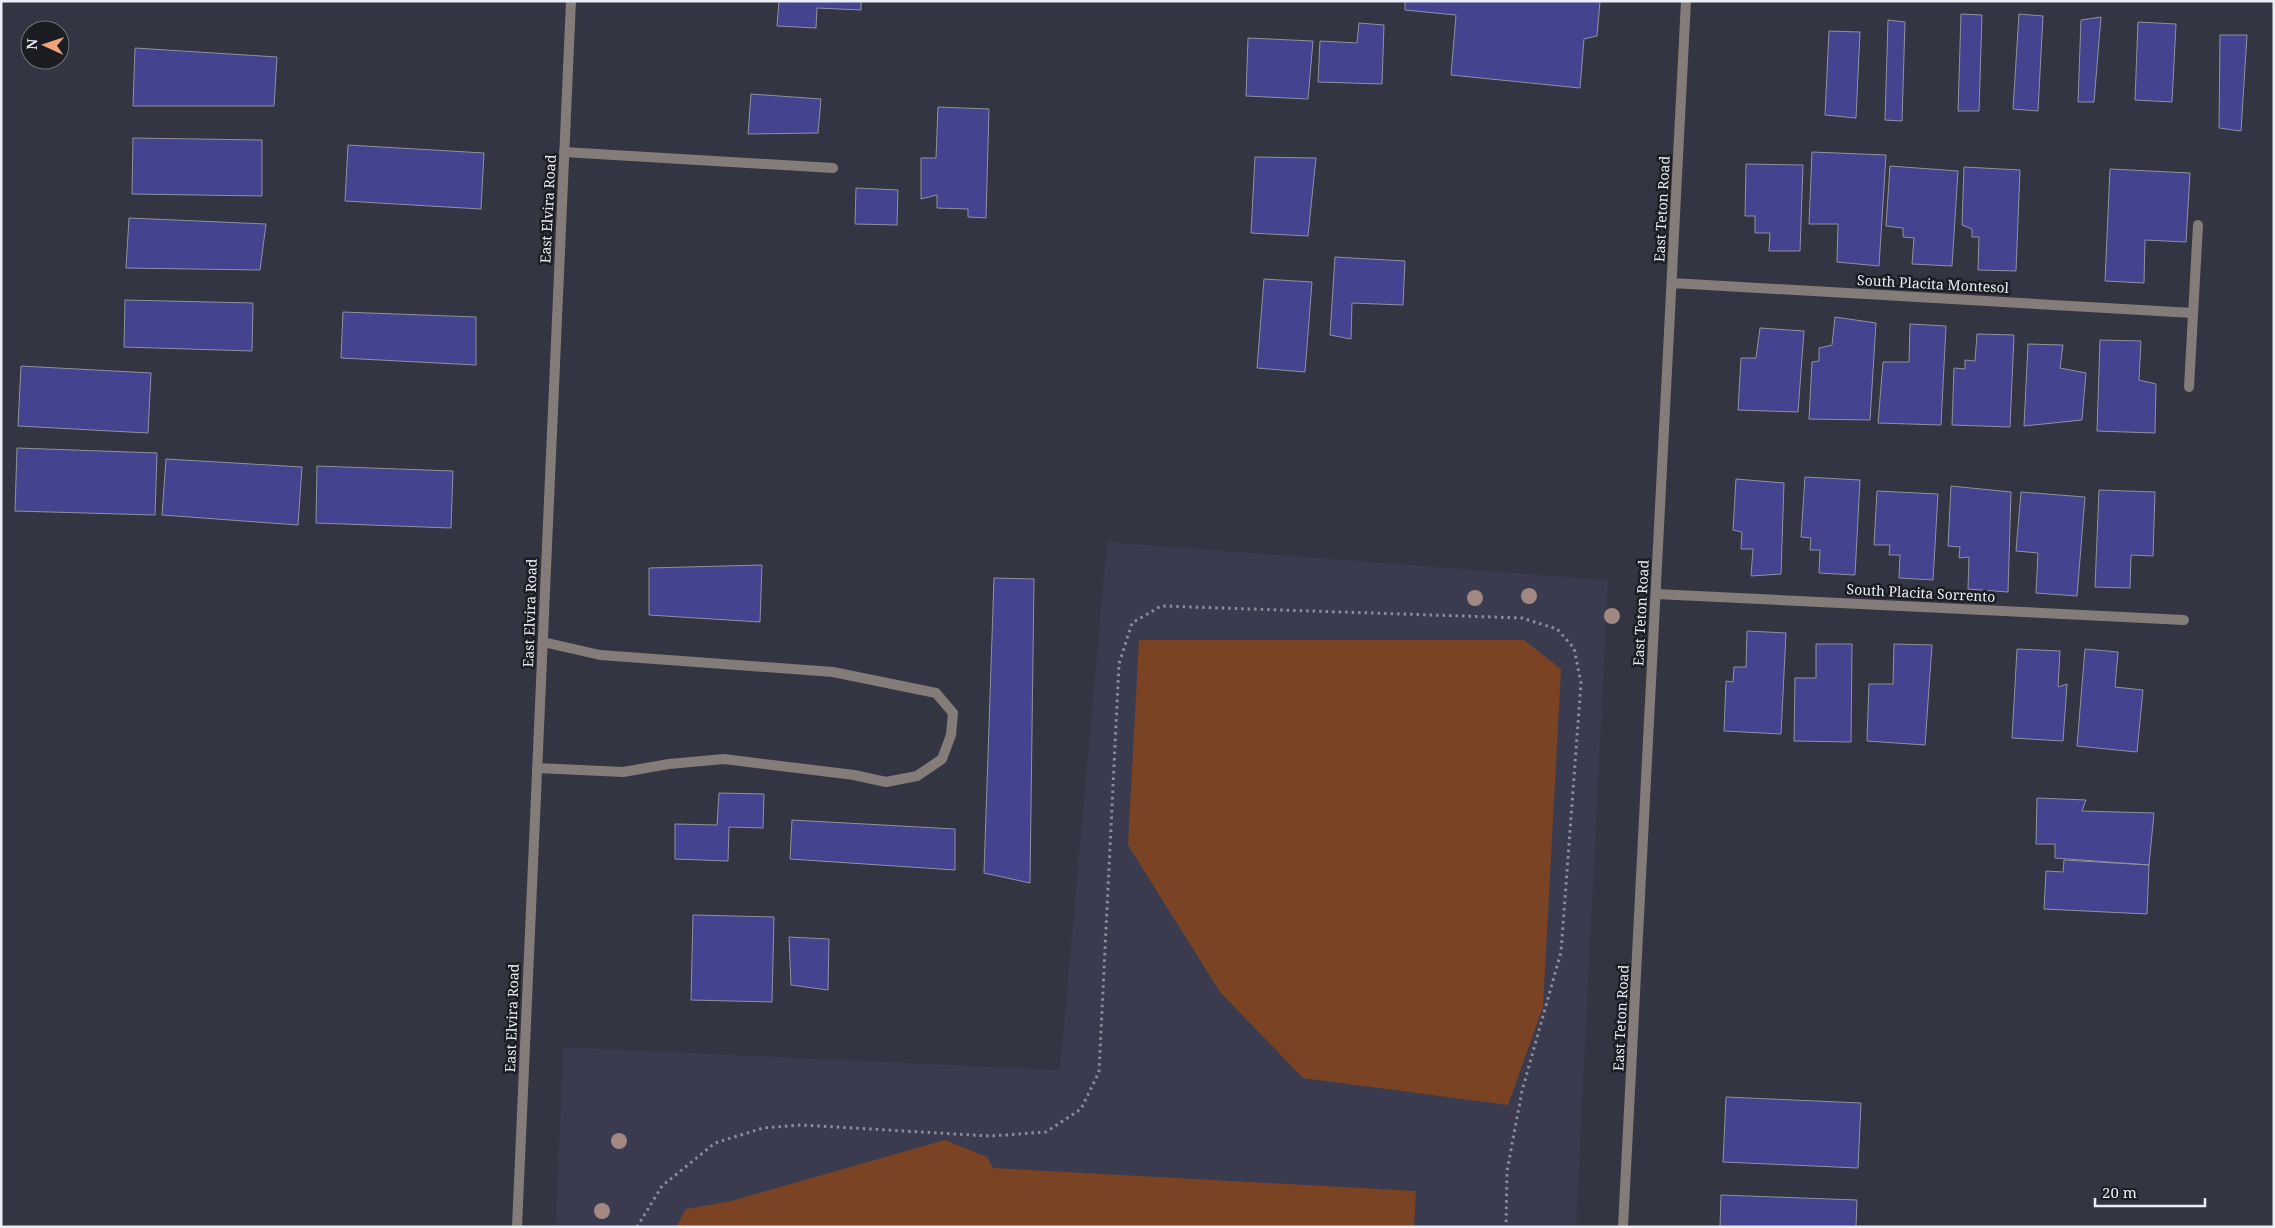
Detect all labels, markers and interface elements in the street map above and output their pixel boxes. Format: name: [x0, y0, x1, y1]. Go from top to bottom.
north arrow: [20, 20, 70, 70]
text: N: [22, 38, 41, 50]
street label: East Elvira Road: [535, 154, 560, 264]
street label: East Teton Road: [1649, 155, 1674, 263]
street label: South Placita Montesol: [1857, 270, 2010, 297]
street label: East Elvira Road: [518, 558, 541, 668]
street label: East Teton Road: [1628, 559, 1653, 667]
street label: South Placita Sorrento: [1846, 579, 1996, 606]
street label: East Elvira Road: [500, 963, 523, 1073]
street label: East Teton Road: [1608, 964, 1633, 1072]
scale bar: [2095, 1176, 2205, 1208]
text: 20 m: [2102, 1182, 2137, 1202]

